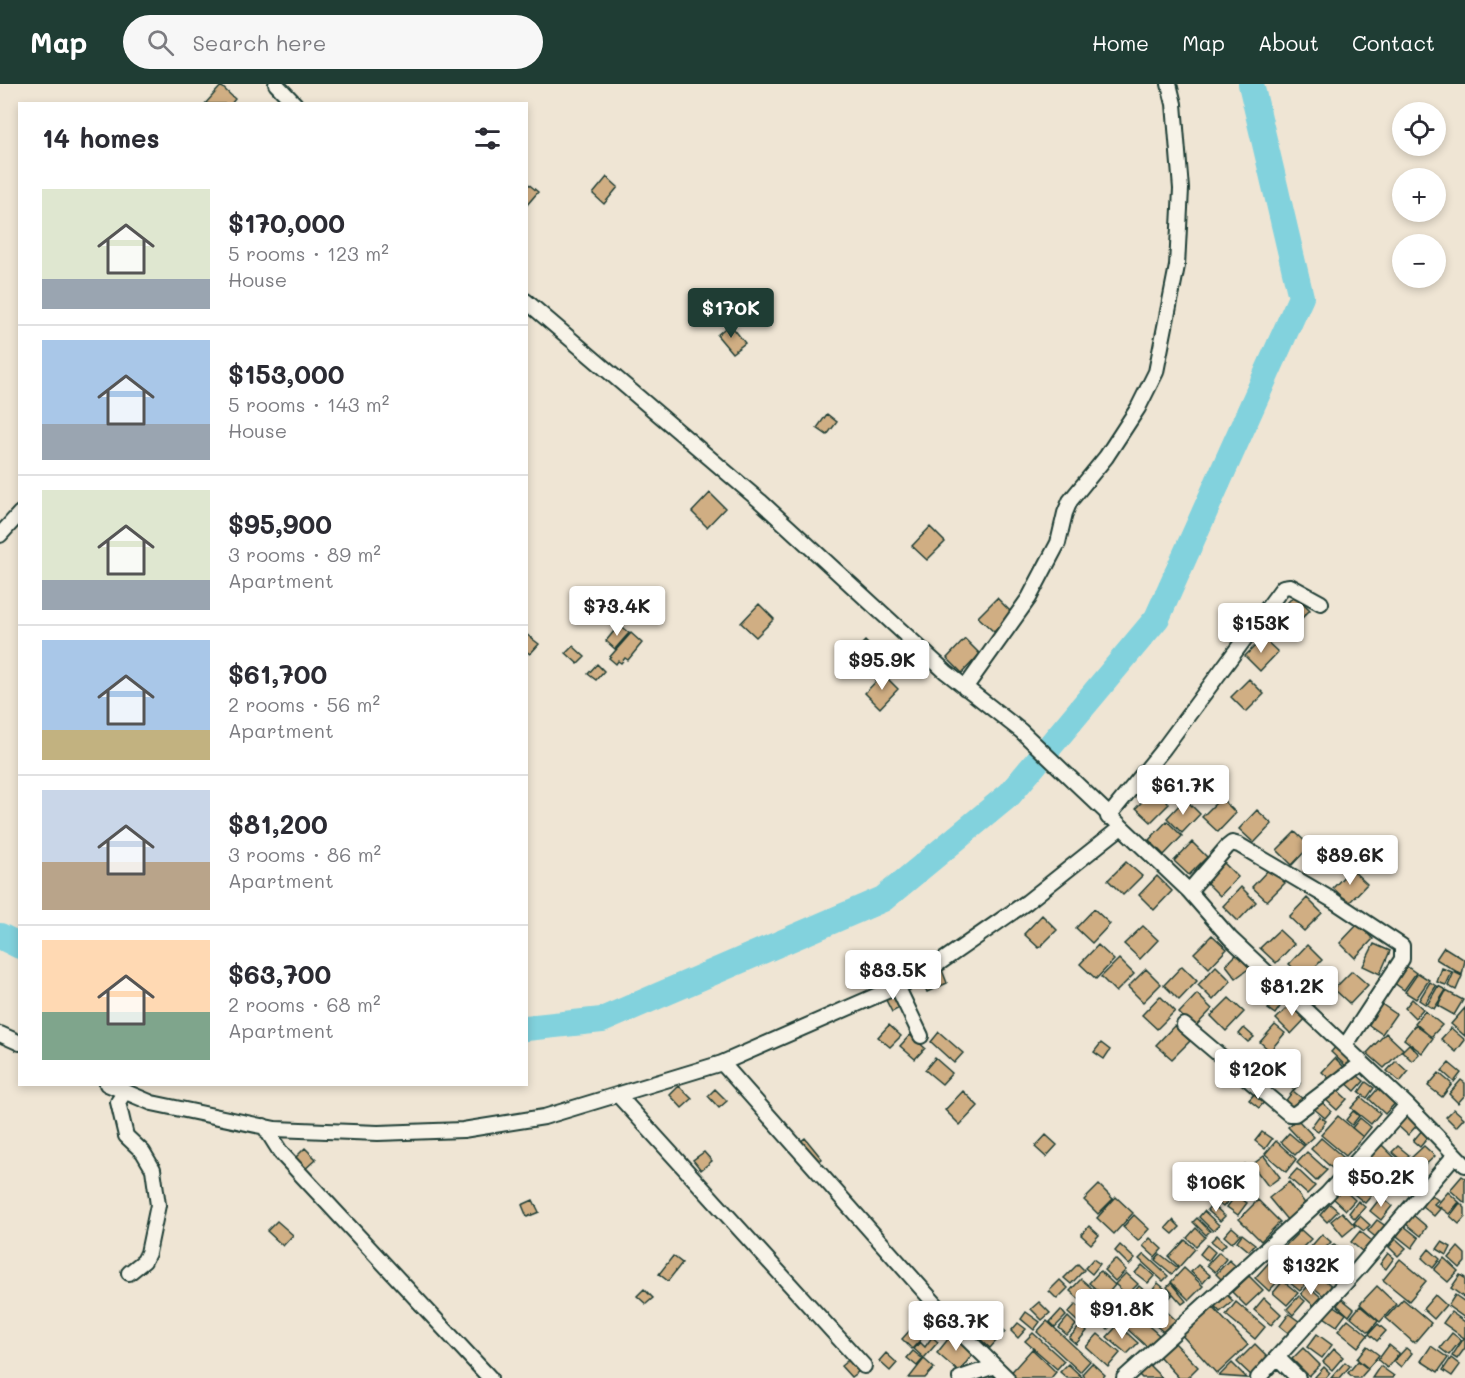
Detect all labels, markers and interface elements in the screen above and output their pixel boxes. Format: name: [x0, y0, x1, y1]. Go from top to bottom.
search box: [123, 15, 543, 69]
text: Map: [30, 24, 87, 60]
icon: search: [144, 26, 177, 59]
text: Search here: [192, 28, 326, 57]
text: Home: [1092, 29, 1149, 56]
text: Map: [1182, 29, 1225, 56]
text: About: [1258, 29, 1319, 56]
text: Contact: [1352, 29, 1435, 56]
map controls: [1392, 102, 1446, 288]
button: locate: [1392, 102, 1446, 156]
text: 14 homes: [42, 121, 160, 155]
icon: filters: [471, 122, 504, 155]
button: +: [1392, 168, 1446, 222]
text: $170,000: [228, 206, 345, 240]
icon: home: [90, 213, 162, 285]
button: −: [1392, 234, 1446, 288]
text: 5 rooms · 123 m²: [228, 240, 389, 266]
text: House: [228, 266, 287, 292]
pin: $170K: [689, 288, 773, 339]
text: $170K: [702, 294, 760, 320]
text: $153,000: [228, 357, 345, 391]
icon: home: [90, 364, 162, 436]
text: 5 rooms · 143 m²: [228, 391, 389, 417]
text: House: [228, 417, 287, 443]
text: $95,900: [228, 507, 332, 541]
icon: home: [90, 514, 162, 586]
text: 3 rooms · 89 m²: [228, 541, 381, 567]
text: Apartment: [228, 567, 334, 593]
pin: $73.4K: [568, 586, 666, 637]
text: $73.4K: [583, 592, 651, 618]
pin: $153K: [1219, 603, 1303, 654]
text: $153K: [1232, 609, 1290, 635]
pin: $95.9K: [833, 640, 931, 691]
text: $95.9K: [848, 646, 916, 672]
text: $61,700: [228, 657, 327, 691]
icon: home: [90, 664, 162, 736]
text: 2 rooms · 56 m²: [228, 691, 380, 717]
text: Apartment: [228, 717, 334, 743]
pin: $61.7K: [1134, 765, 1232, 816]
text: $61.7K: [1151, 771, 1215, 797]
text: $81,200: [228, 807, 328, 841]
icon: home: [90, 814, 162, 886]
pin: $89.6K: [1301, 835, 1399, 886]
text: 3 rooms · 86 m²: [228, 841, 381, 867]
text: $89.6K: [1316, 841, 1384, 867]
text: Apartment: [228, 867, 334, 893]
pin: $83.5K: [844, 950, 942, 1001]
text: $83.5K: [859, 956, 927, 982]
text: $63,700: [228, 957, 331, 991]
icon: home: [90, 964, 162, 1036]
pin: $81.2K: [1243, 966, 1341, 1017]
text: $81.2K: [1260, 972, 1324, 998]
text: 2 rooms · 68 m²: [228, 991, 381, 1017]
text: Apartment: [228, 1017, 334, 1043]
pin: $120K: [1216, 1049, 1300, 1100]
text: $120K: [1229, 1055, 1287, 1081]
pin: $50.2K: [1332, 1157, 1430, 1208]
pin: $106K: [1174, 1162, 1258, 1213]
text: $50.2K: [1347, 1163, 1415, 1189]
text: $106K: [1186, 1168, 1246, 1194]
pin: $132K: [1269, 1245, 1353, 1296]
text: $132K: [1282, 1251, 1340, 1277]
pin: $91.8K: [1073, 1289, 1171, 1340]
text: $91.8K: [1090, 1295, 1154, 1321]
pin: $63.7K: [907, 1301, 1005, 1352]
text: $63.7K: [923, 1307, 989, 1333]

